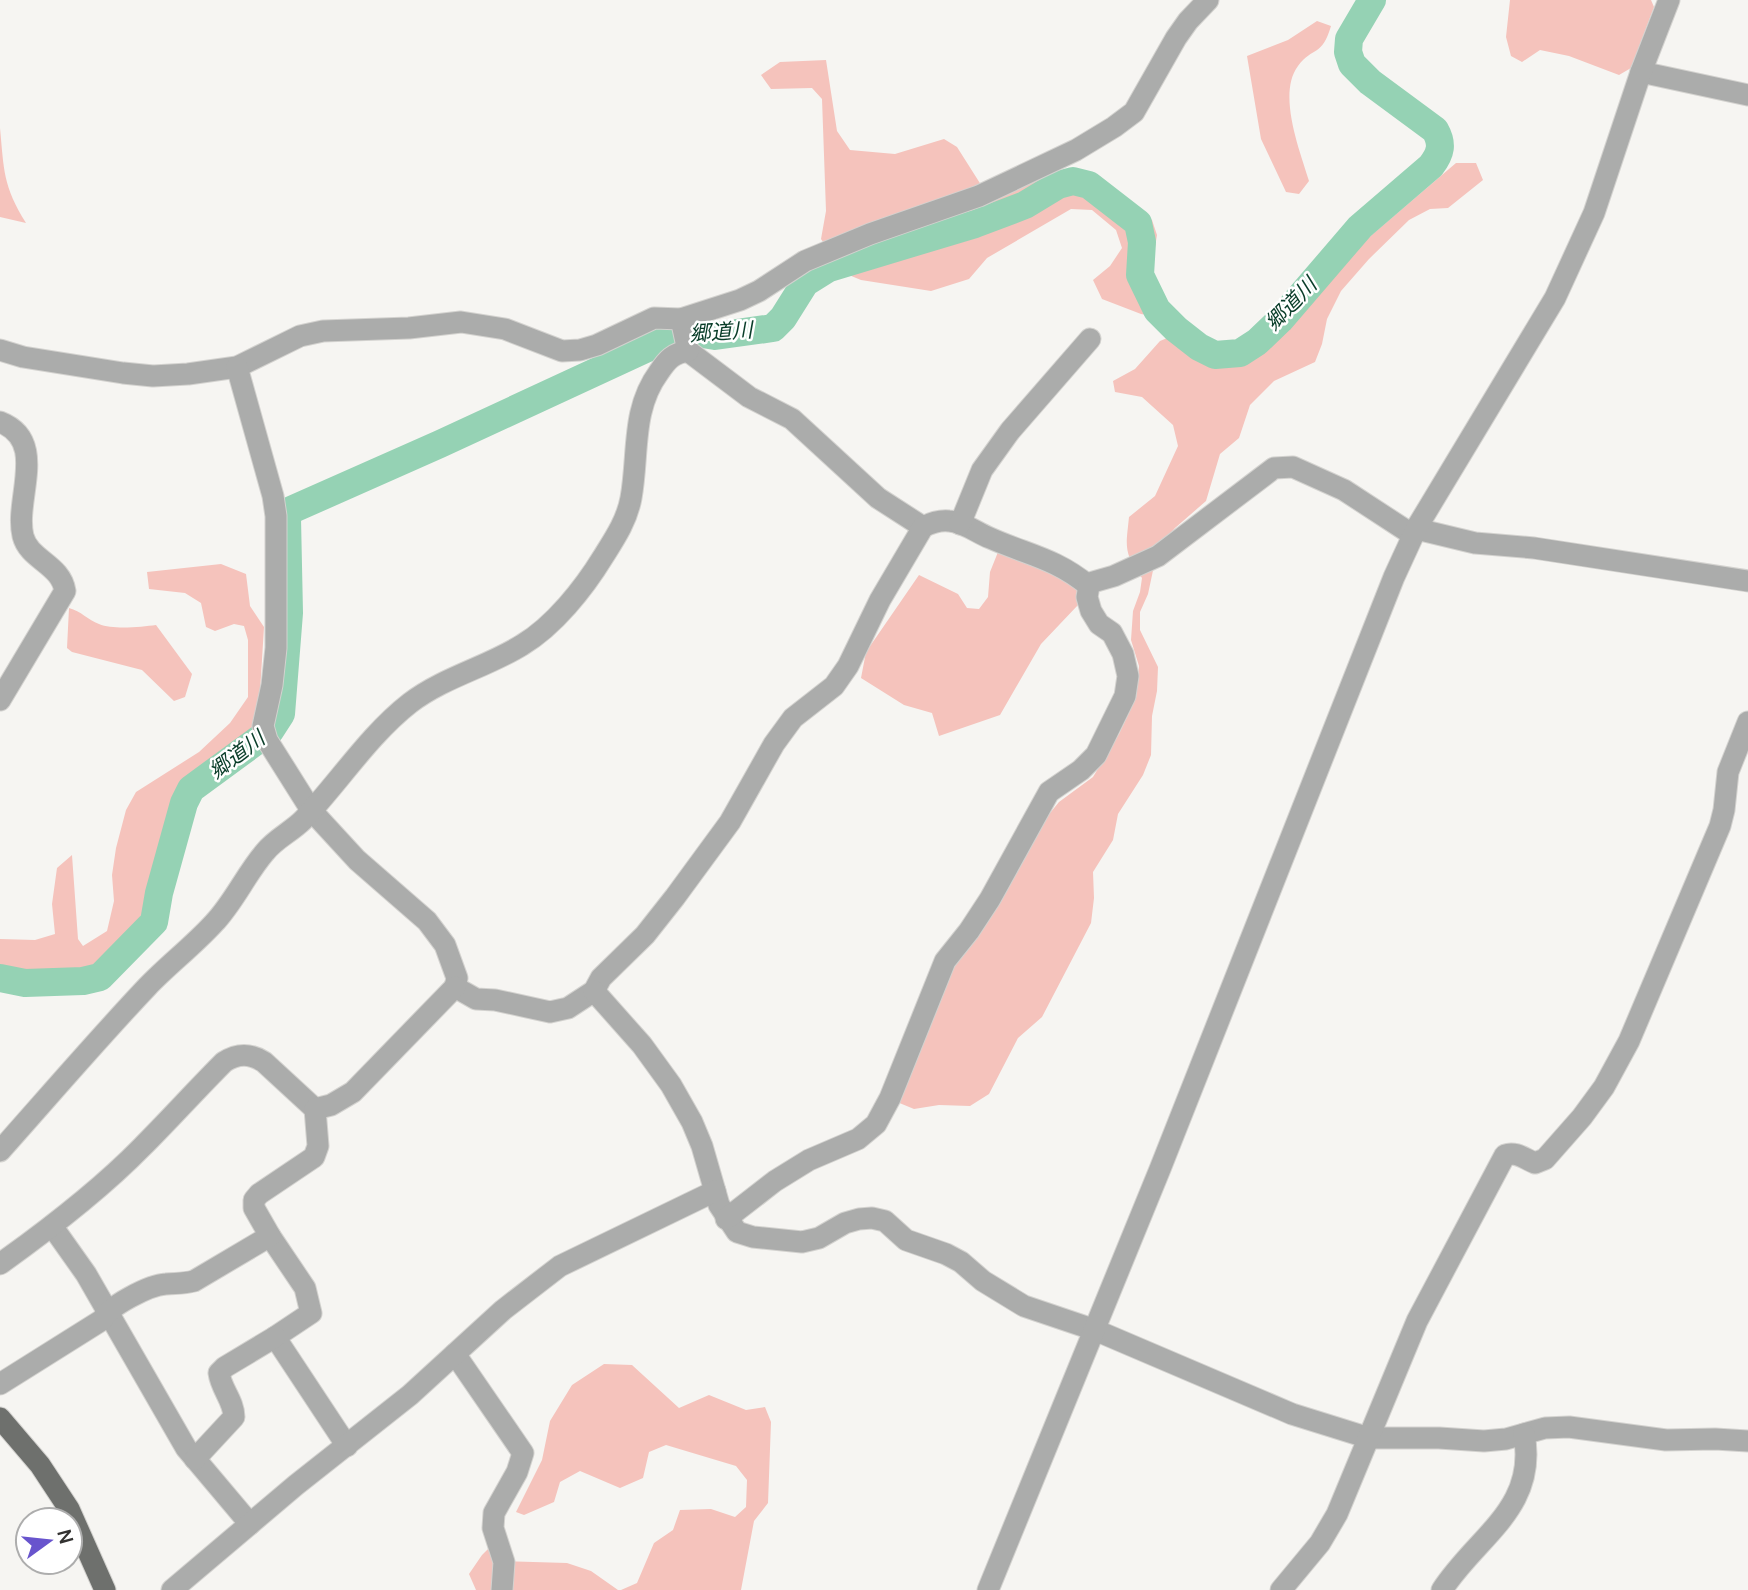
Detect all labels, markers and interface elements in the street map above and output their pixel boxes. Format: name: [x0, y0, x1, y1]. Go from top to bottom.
water label: 郷道川: [1258, 269, 1324, 336]
water label: 郷道川: [689, 315, 755, 347]
water label: 郷道川: [203, 723, 272, 784]
north arrow: [14, 1506, 84, 1576]
text: N: [51, 1527, 80, 1547]

